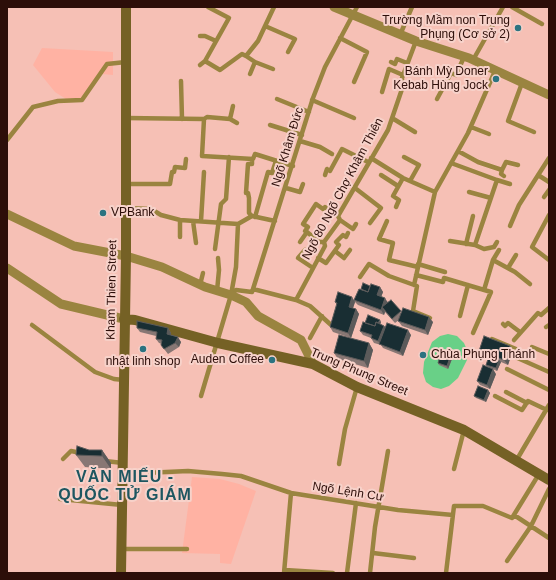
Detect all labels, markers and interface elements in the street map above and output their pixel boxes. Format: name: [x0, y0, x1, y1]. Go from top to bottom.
place label: Trường Mầm non Trung Phụng (Cơ sở 2): [382, 14, 510, 42]
marker: Trường Mầm non Trung Phụng (Cơ sở 2): [513, 23, 523, 33]
place label: Bánh Mỳ Doner Kebab Hùng Jock: [393, 65, 488, 93]
marker: Bánh Mỳ Doner Kebab Hùng Jock: [491, 74, 501, 84]
street label: Ngõ Khâm Đức: [269, 105, 307, 189]
street label: Ngõ 80 Ngõ Chợ Khâm Thiên: [299, 116, 387, 262]
place label: VPBank: [111, 206, 154, 220]
marker: VPBank: [98, 208, 108, 218]
street label: Kham Thien Street: [104, 240, 120, 340]
marker: nhật linh shop: [138, 344, 148, 354]
street label: Trung Phung Street: [308, 345, 410, 399]
place label: Chùa Phụng Thánh: [431, 348, 535, 362]
marker: Chùa Phụng Thánh: [418, 350, 428, 360]
place label: Auden Coffee: [191, 353, 264, 367]
place label: nhật linh shop: [106, 355, 180, 369]
marker: Auden Coffee: [267, 355, 277, 365]
district label: VĂN MIẾU - QUỐC TỬ GIÁM: [58, 468, 192, 506]
street label: Ngõ Lệnh Cư: [311, 479, 385, 505]

